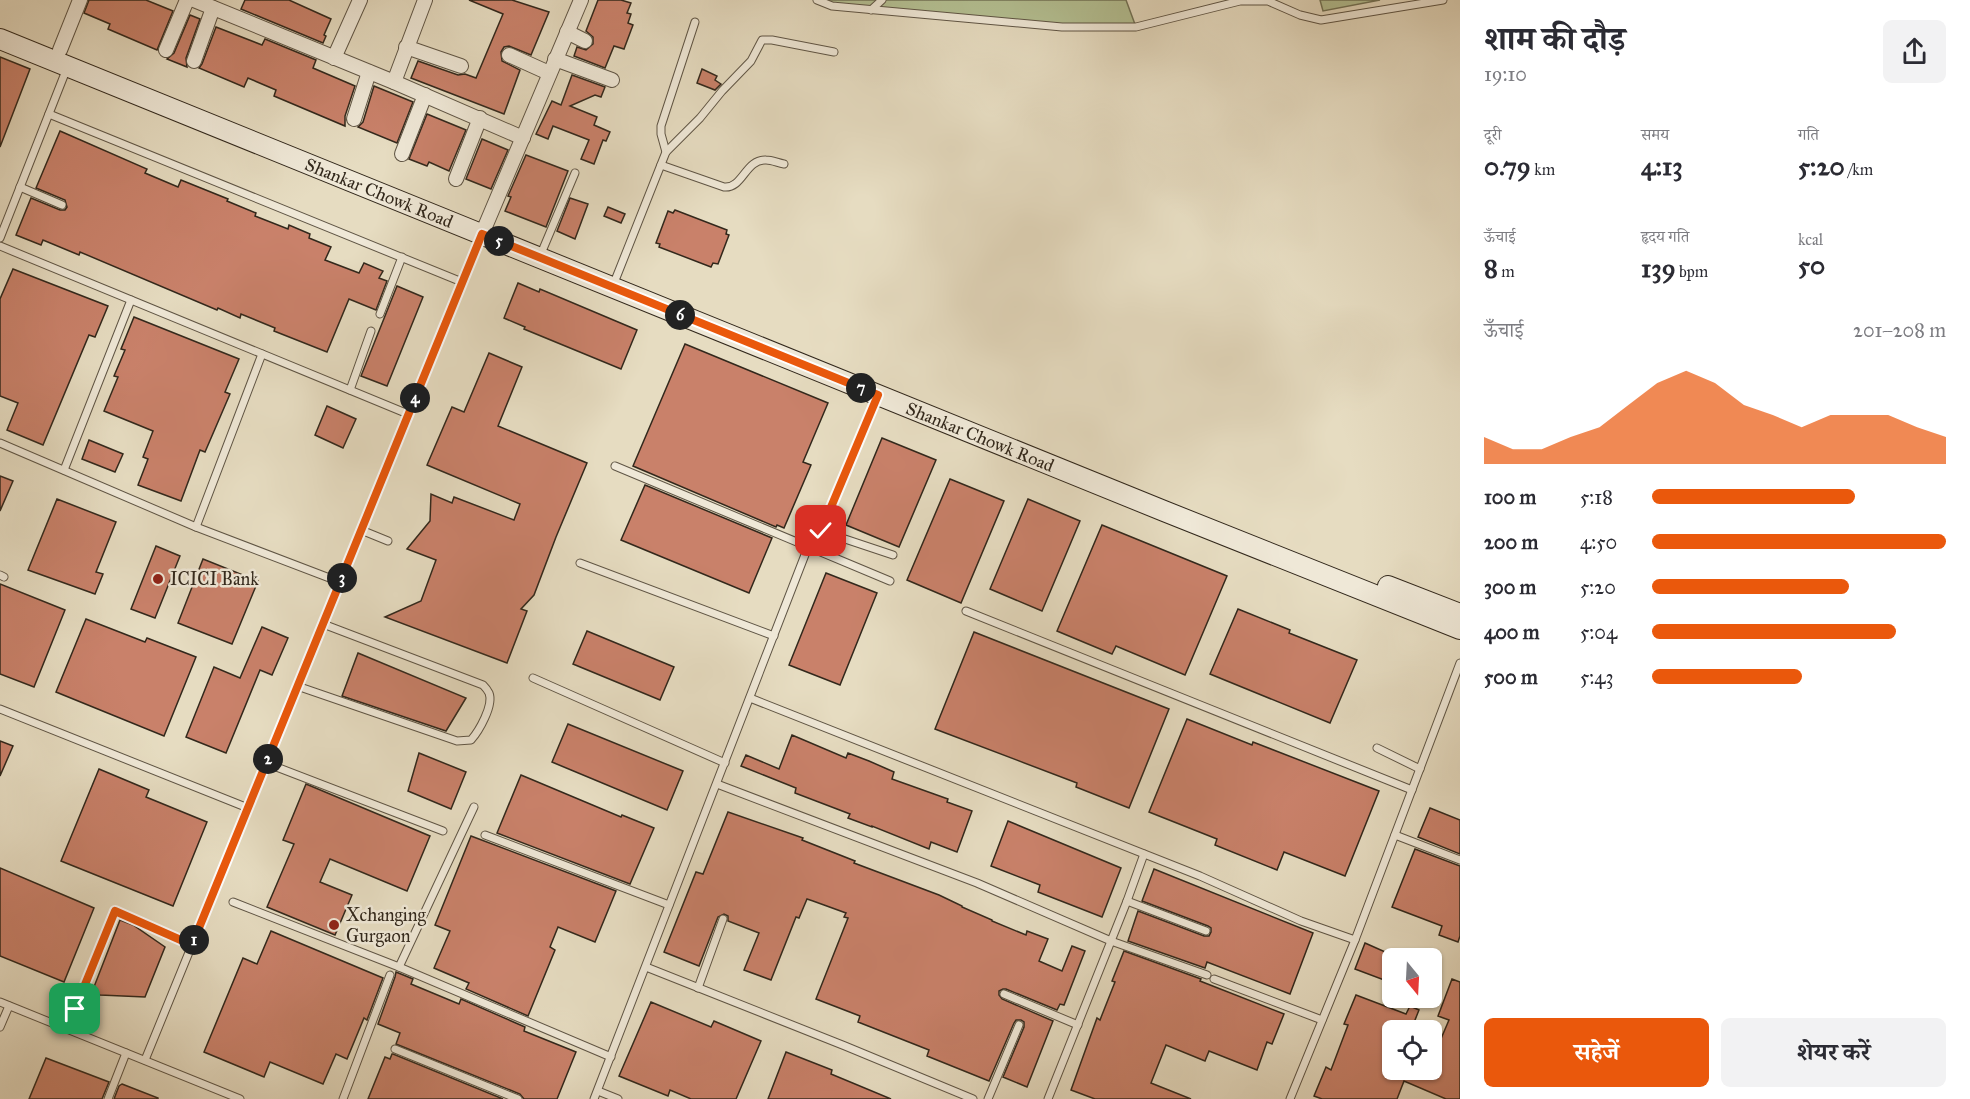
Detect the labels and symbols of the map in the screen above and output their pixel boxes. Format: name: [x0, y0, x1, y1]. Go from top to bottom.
street label: Shankar Chowk Road: [302, 153, 456, 233]
pin: 5: [484, 226, 514, 256]
pin: 6: [665, 300, 695, 330]
pin: 7: [846, 373, 876, 403]
pin: 4: [400, 383, 430, 413]
street label: Shankar Chowk Road: [903, 397, 1057, 477]
pin: [795, 505, 846, 556]
pin: 3: [327, 563, 357, 593]
place label: ICICI Bank: [170, 568, 259, 590]
marker: ICICI Bank: [151, 572, 165, 586]
pin: 2: [253, 744, 283, 774]
place label: Xchanging Gurgaon: [346, 904, 427, 948]
marker: Xchanging Gurgaon: [327, 918, 341, 932]
pin: 1: [179, 925, 209, 955]
north arrow: [1382, 948, 1442, 1008]
pin: [49, 983, 100, 1034]

